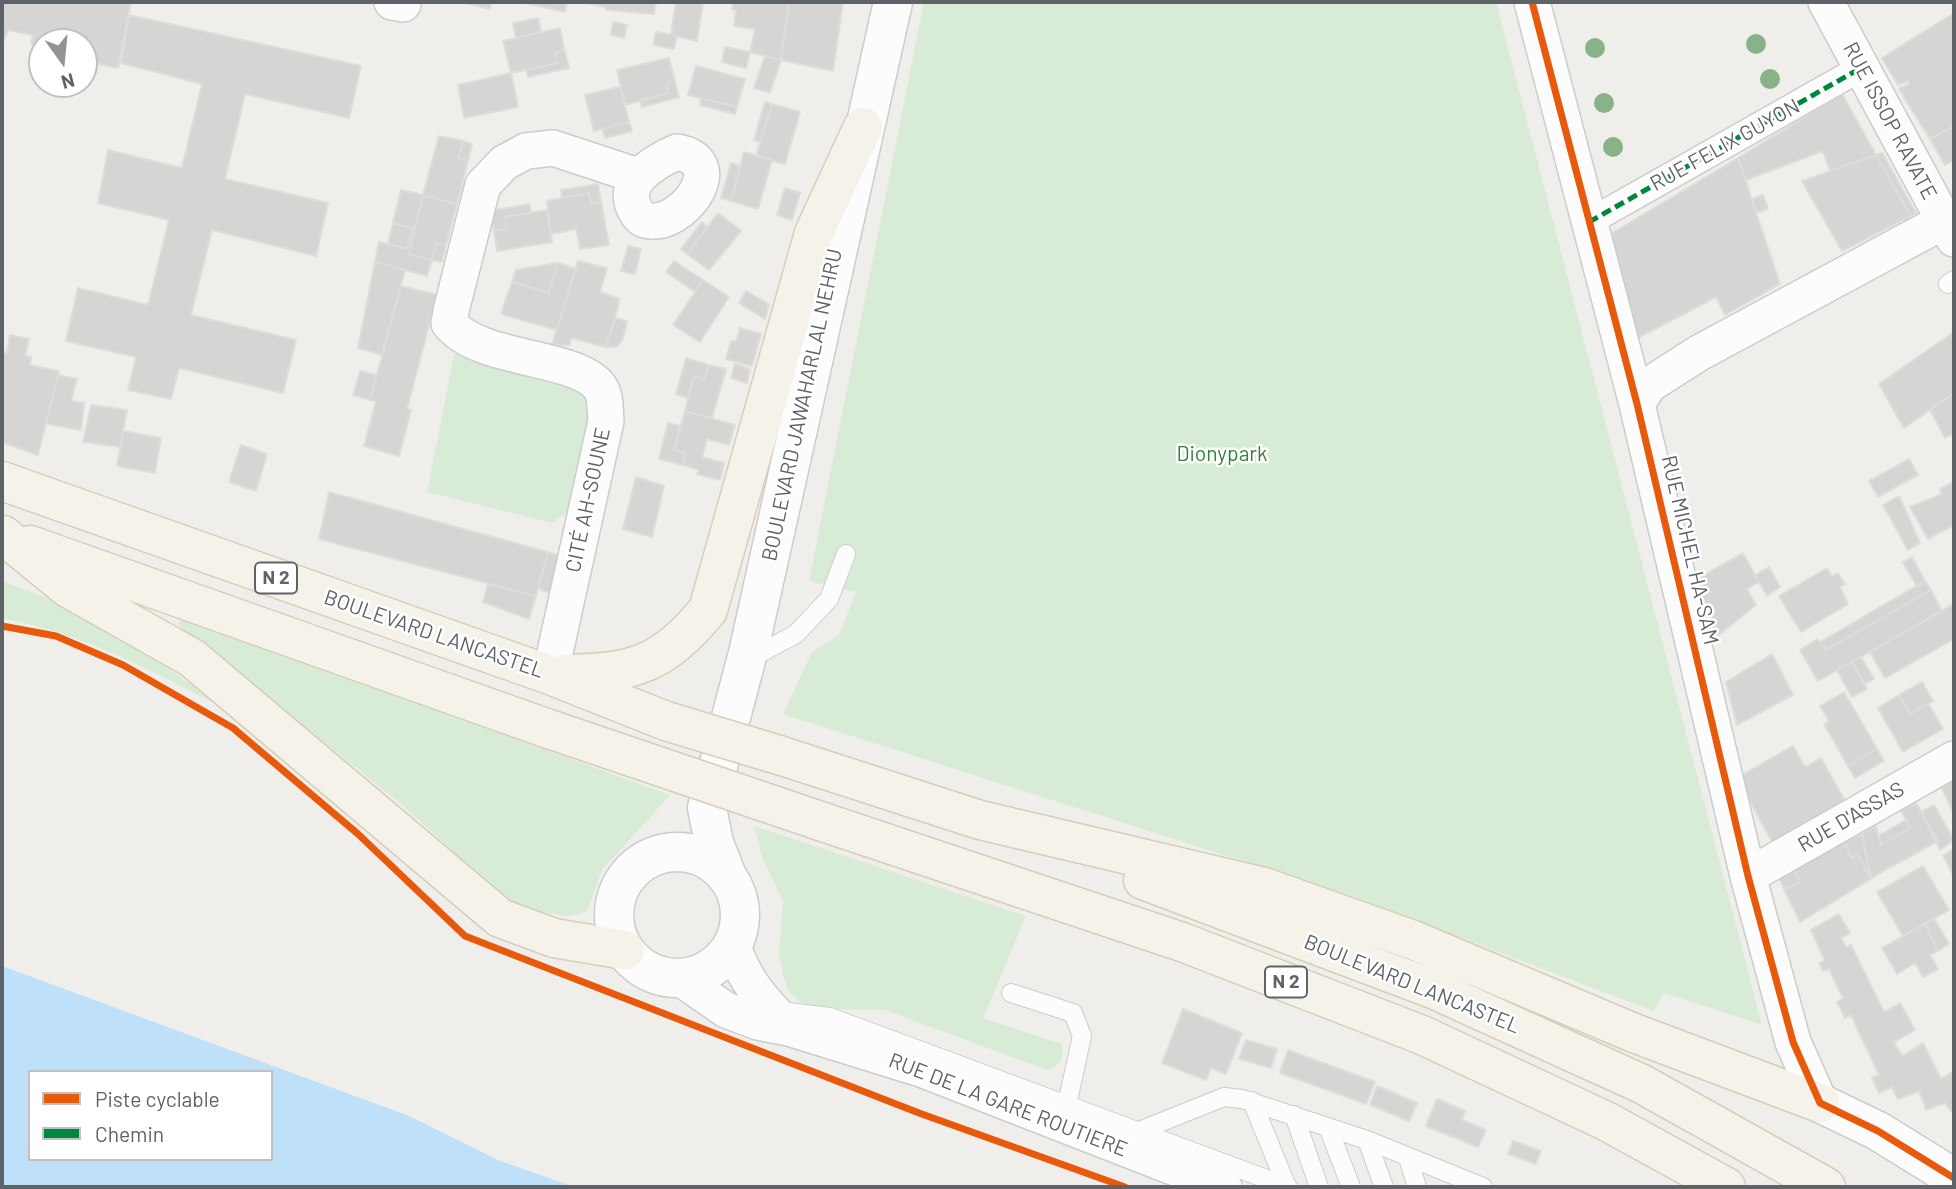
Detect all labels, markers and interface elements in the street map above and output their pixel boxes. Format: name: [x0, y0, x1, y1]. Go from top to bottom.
north arrow: [28, 28, 98, 98]
street label: RUE ISSOP RAVATE: [1838, 38, 1942, 204]
text: N: [59, 69, 77, 95]
street label: RUE FELIX GUYON: [1646, 93, 1804, 197]
street label: BOULEVARD JAWAHARLAL NEHRU: [757, 246, 847, 564]
street label: CITÉ AH-SOUNE: [560, 425, 616, 575]
park label: Dionypark: [1176, 441, 1268, 467]
street label: RUE MICHEL HA-SAM: [1656, 453, 1724, 647]
road number: N 2: [255, 562, 297, 594]
street label: BOULEVARD LANCASTEL: [321, 585, 547, 683]
street label: RUE D'ASSAS: [1793, 776, 1909, 858]
street label: BOULEVARD LANCASTEL: [1300, 929, 1524, 1039]
road number: N 2: [1265, 966, 1307, 998]
street label: RUE DE LA GARE ROUTIERE: [885, 1048, 1131, 1162]
legend: [28, 1070, 273, 1161]
text: Piste cyclable: [95, 1086, 220, 1111]
text: Chemin: [95, 1121, 164, 1146]

